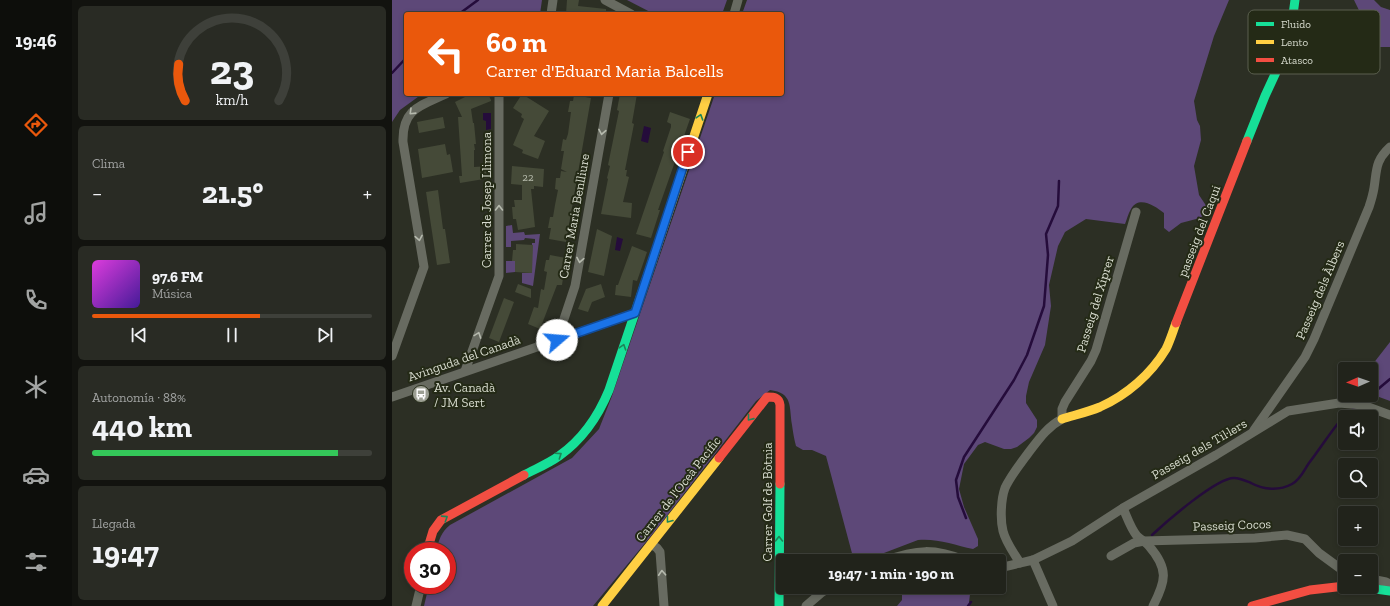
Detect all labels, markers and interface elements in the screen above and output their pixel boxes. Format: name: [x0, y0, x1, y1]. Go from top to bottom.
legend: [1248, 10, 1380, 74]
text: Fluido: [1281, 18, 1311, 31]
text: 60 m: [486, 26, 547, 59]
icon: left: [420, 28, 472, 80]
text: 19:46: [15, 30, 57, 52]
text: Lento: [1281, 36, 1309, 49]
text: 23: [210, 45, 254, 95]
text: Atasco: [1281, 54, 1313, 67]
text: Carrer d'Eduard Maria Balcells: [486, 60, 724, 82]
text: km/h: [216, 92, 248, 109]
one-way arrow: [409, 108, 417, 115]
icon: directions: [22, 111, 50, 139]
one-way arrow: [695, 114, 704, 121]
one-way arrow: [598, 129, 607, 136]
street label: Carrer de Josep Llimona: [479, 131, 494, 268]
pin: [671, 135, 705, 169]
icon: arrive: [677, 141, 699, 163]
street label: Carrer Maria Benlliure: [556, 152, 592, 280]
text: Clima: [92, 156, 125, 171]
house number: 22: [522, 171, 534, 184]
text: 21.5°: [202, 175, 263, 211]
text: −: [92, 180, 102, 207]
text: +: [363, 180, 372, 207]
street label: passeig del Caqui: [1175, 183, 1223, 279]
icon: music: [22, 199, 50, 227]
one-way arrow: [495, 205, 503, 211]
one-way arrow: [414, 235, 423, 241]
street label: Passeig dels Àlbers: [1292, 238, 1348, 342]
street label: Passeig del Xiprer: [1073, 254, 1117, 354]
one-way arrow: [576, 257, 584, 264]
text: 97.6 FM: [152, 268, 203, 286]
icon: phone: [22, 286, 50, 314]
text: Música: [152, 286, 192, 301]
position arrow: [536, 319, 578, 361]
icon: previous: [128, 324, 150, 346]
icon: pause: [221, 324, 243, 346]
icon: next: [314, 324, 336, 346]
street label: Avinguda del Canadà: [406, 331, 523, 384]
one-way arrow: [473, 331, 481, 338]
one-way arrow: [618, 343, 627, 350]
north arrow: [1338, 362, 1378, 402]
map controls: [1338, 362, 1378, 594]
icon: climate: [22, 373, 50, 401]
place label: Av. Canadà / JM Sert: [434, 380, 496, 410]
bus stop icon: Av. Canadà / JM Sert: [411, 384, 431, 404]
text: Autonomía · 88%: [92, 390, 186, 405]
text: 440 km: [92, 409, 192, 445]
button: sound: [1338, 410, 1378, 450]
one-way arrow: [748, 414, 755, 421]
street label: Passeig dels Til·lers: [1149, 415, 1250, 482]
street label: Carrer de l'Oceà Pacífic: [632, 433, 724, 545]
street label: Carrer Golf de Bòtnia: [760, 442, 775, 562]
one-way arrow: [555, 453, 562, 460]
button: search: [1338, 458, 1378, 498]
icon: car: [22, 461, 50, 489]
button: +: [1338, 506, 1378, 546]
one-way arrow: [441, 515, 448, 523]
one-way arrow: [667, 515, 674, 522]
text: Llegada: [92, 516, 135, 531]
street label: Passeig Cocos: [1193, 516, 1272, 534]
text: 19:47: [92, 535, 159, 571]
one-way arrow: [775, 536, 783, 542]
speed limit sign: 30: [404, 542, 456, 594]
icon: filters: [22, 548, 50, 576]
button: −: [1338, 554, 1378, 594]
text: 19:47 · 1 min · 190 m: [828, 565, 954, 583]
one-way arrow: [658, 570, 666, 576]

